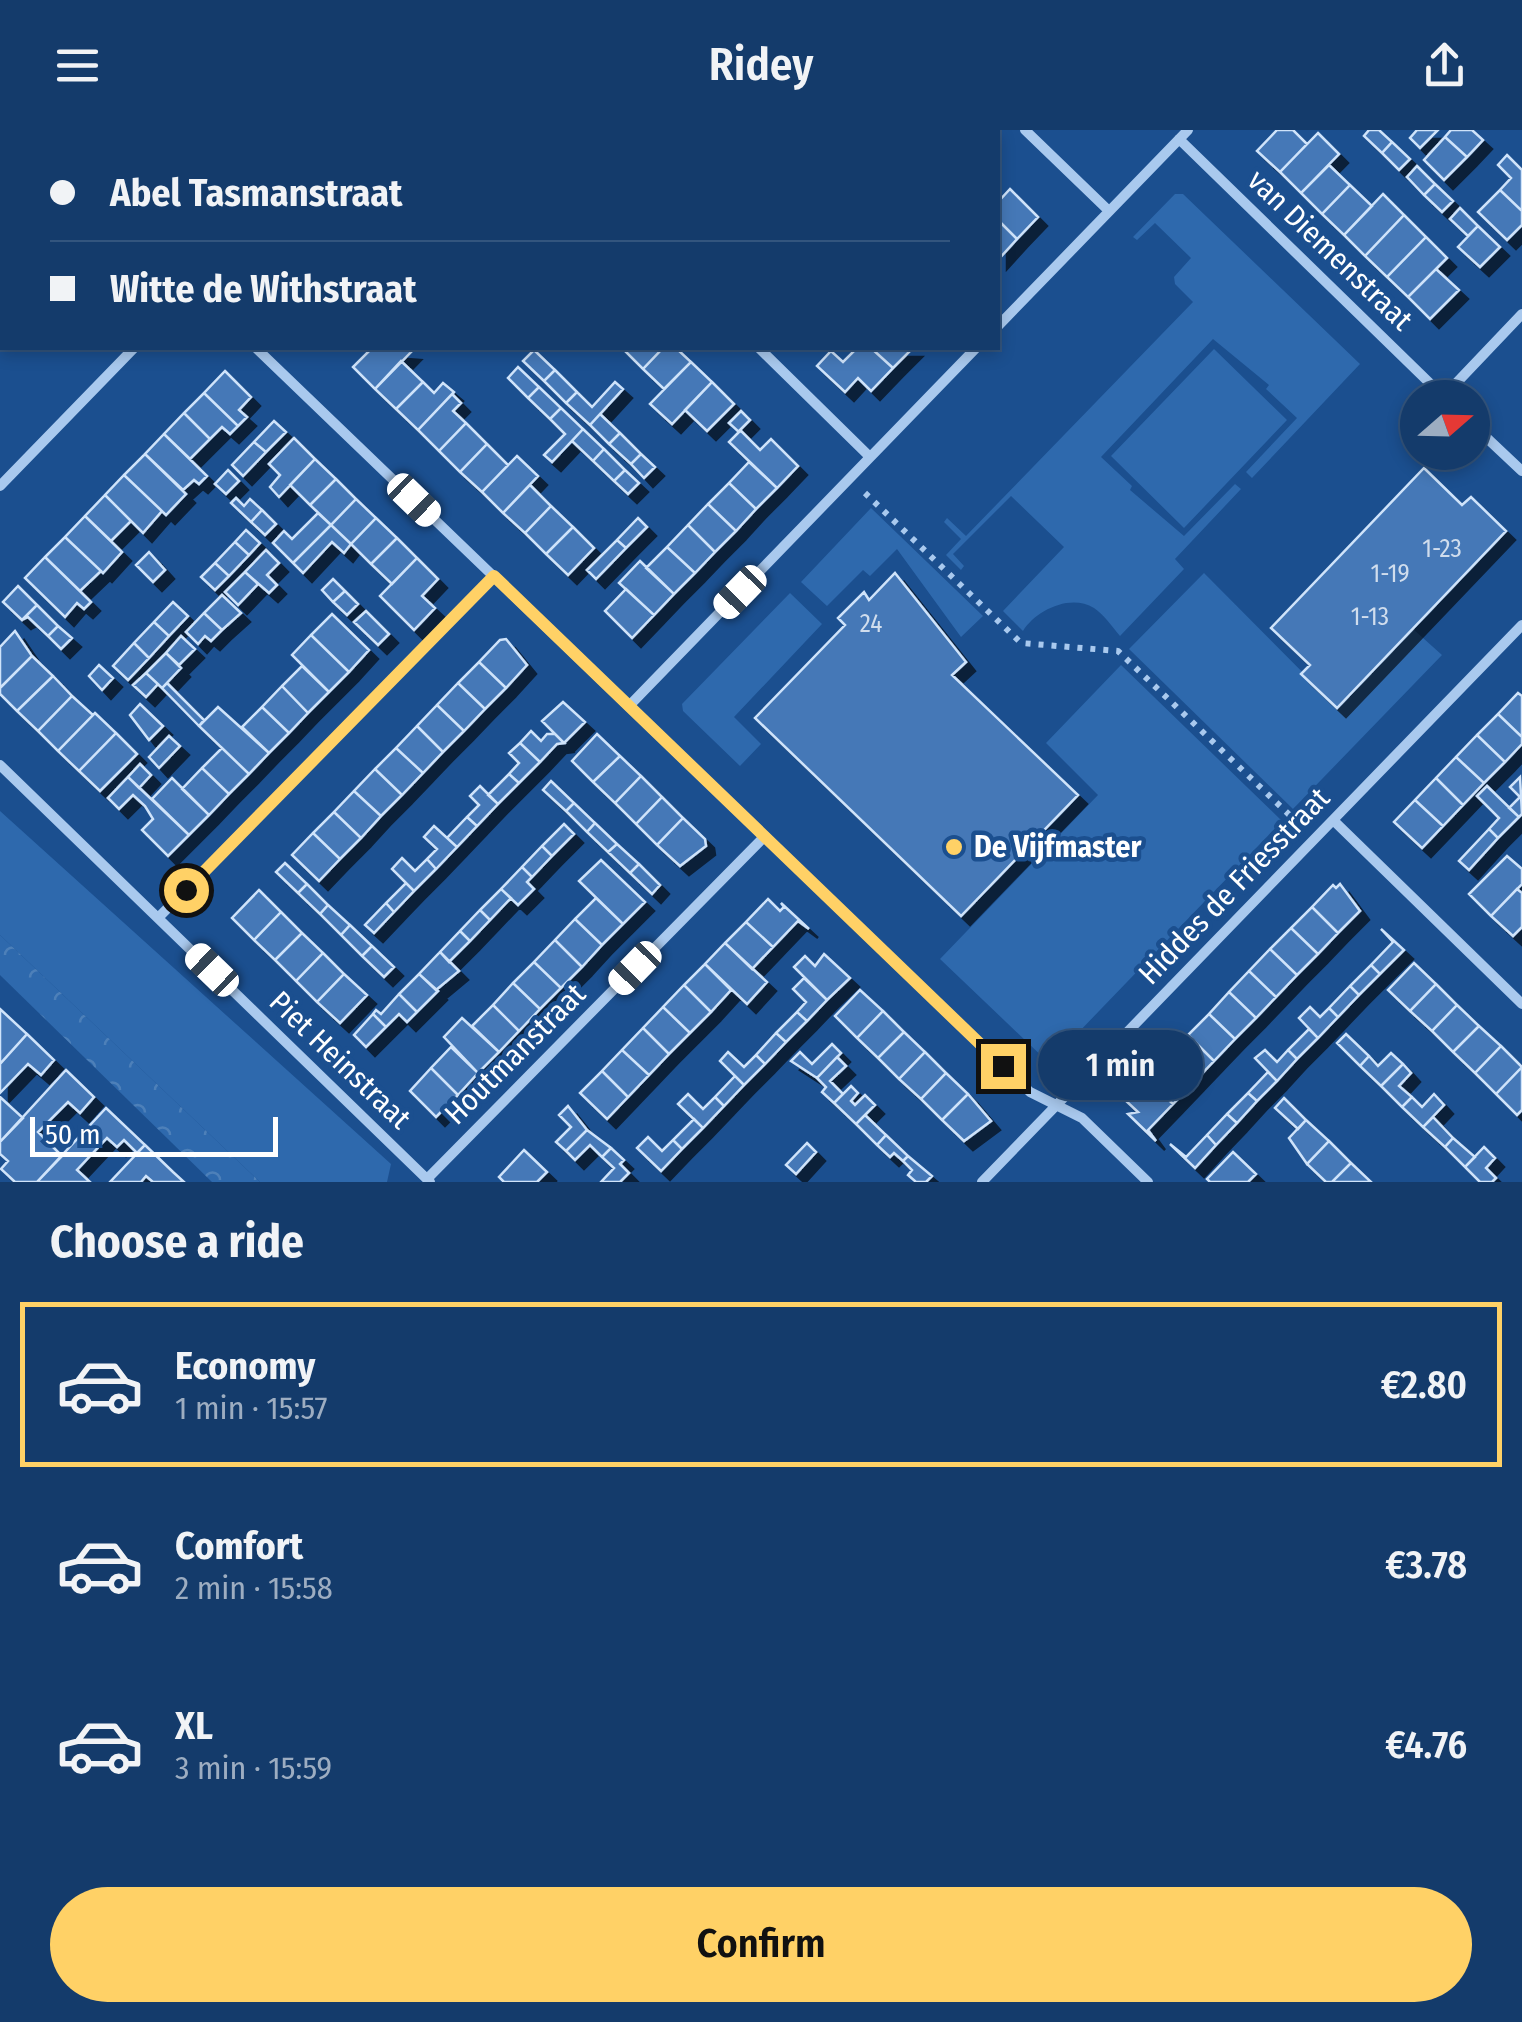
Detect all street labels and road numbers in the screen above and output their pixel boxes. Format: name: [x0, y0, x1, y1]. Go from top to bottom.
street label: van Diemenstraat: [1240, 162, 1420, 338]
street label: Hiddes de Friesstraat: [1131, 780, 1337, 992]
street label: Houtmanstraat: [437, 976, 593, 1132]
street label: Piet Heinstraat: [262, 984, 418, 1136]

